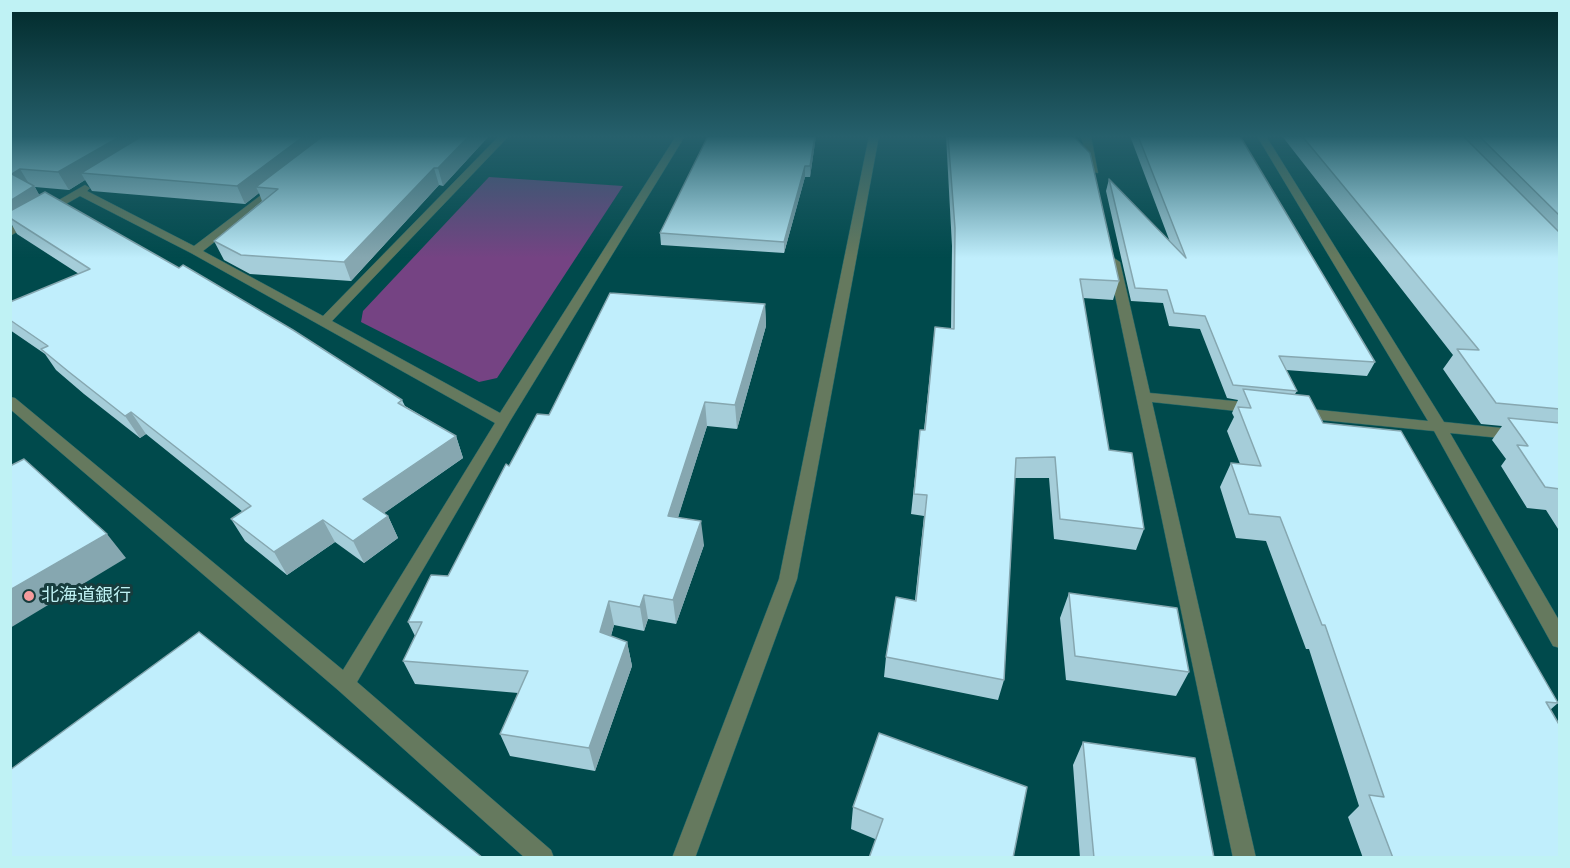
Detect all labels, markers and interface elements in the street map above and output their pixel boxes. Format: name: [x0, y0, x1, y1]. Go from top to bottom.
place label: 北海道銀行: [41, 585, 131, 607]
marker: 北海道銀行: [22, 589, 36, 603]

